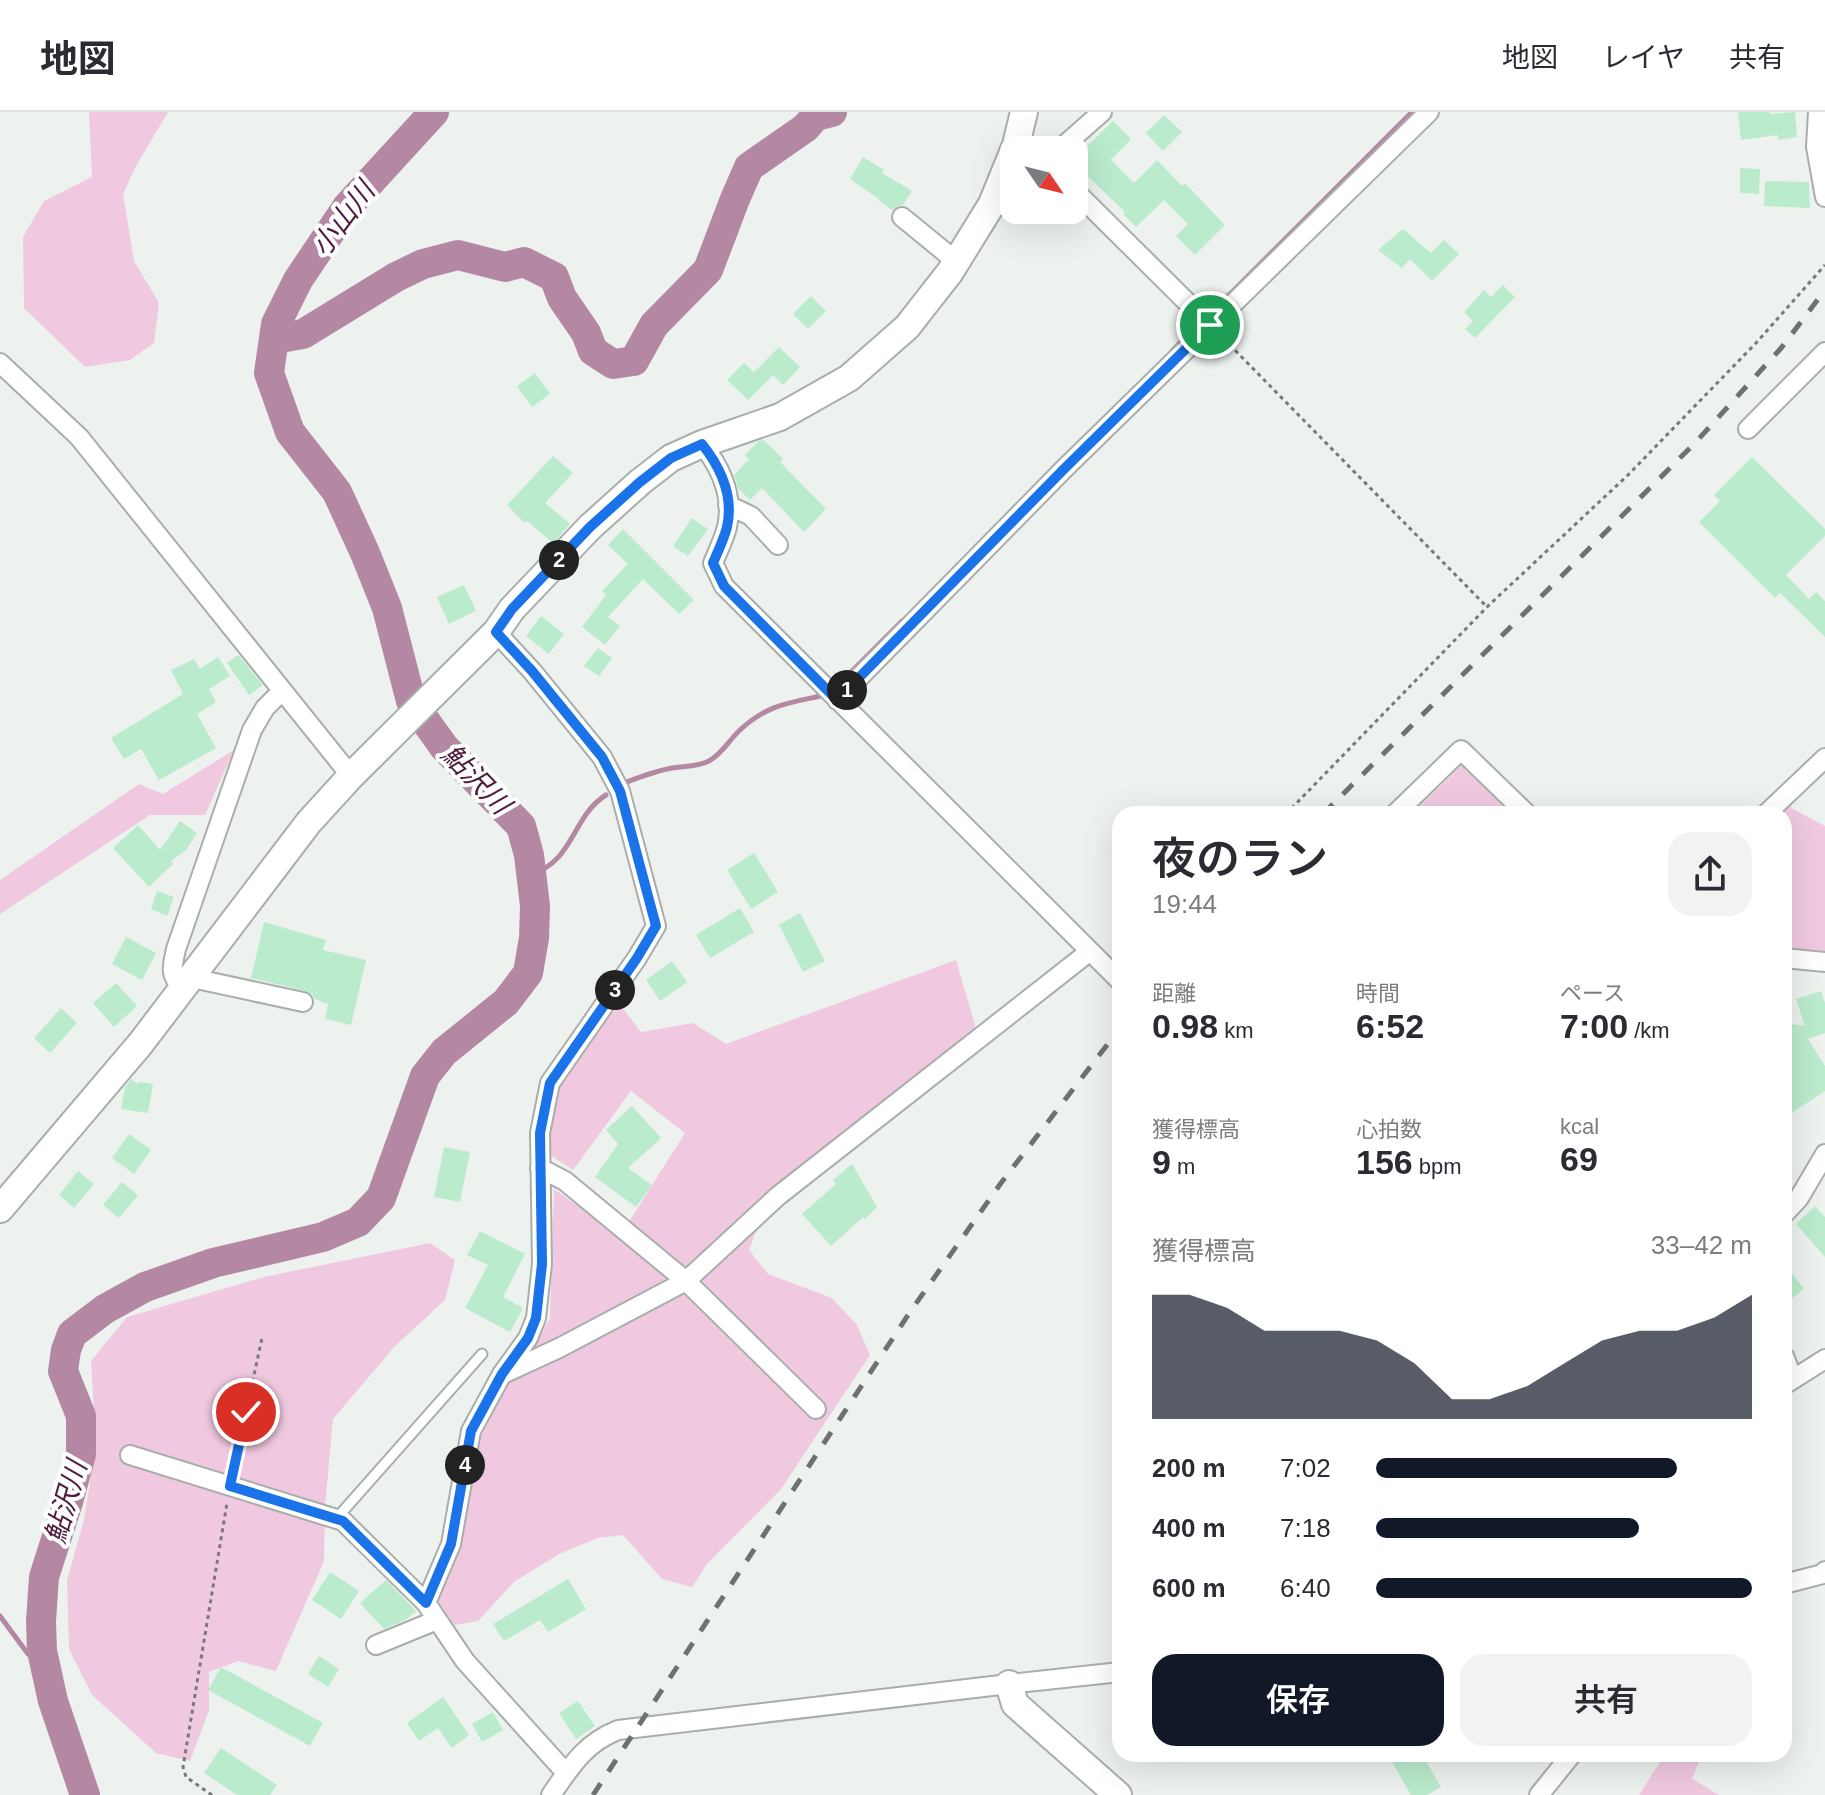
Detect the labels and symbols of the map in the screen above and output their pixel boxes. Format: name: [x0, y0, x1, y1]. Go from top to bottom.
north arrow: [1000, 136, 1088, 224]
water label: 小山川: [305, 174, 382, 262]
pin: [1176, 291, 1244, 359]
pin: 2: [539, 540, 579, 580]
pin: 1: [827, 670, 867, 710]
water label: 鮎沢川: [436, 738, 518, 822]
pin: 3: [595, 970, 635, 1010]
pin: [212, 1378, 280, 1446]
pin: 4: [445, 1445, 485, 1485]
water label: 鮎沢川: [40, 1454, 93, 1547]

